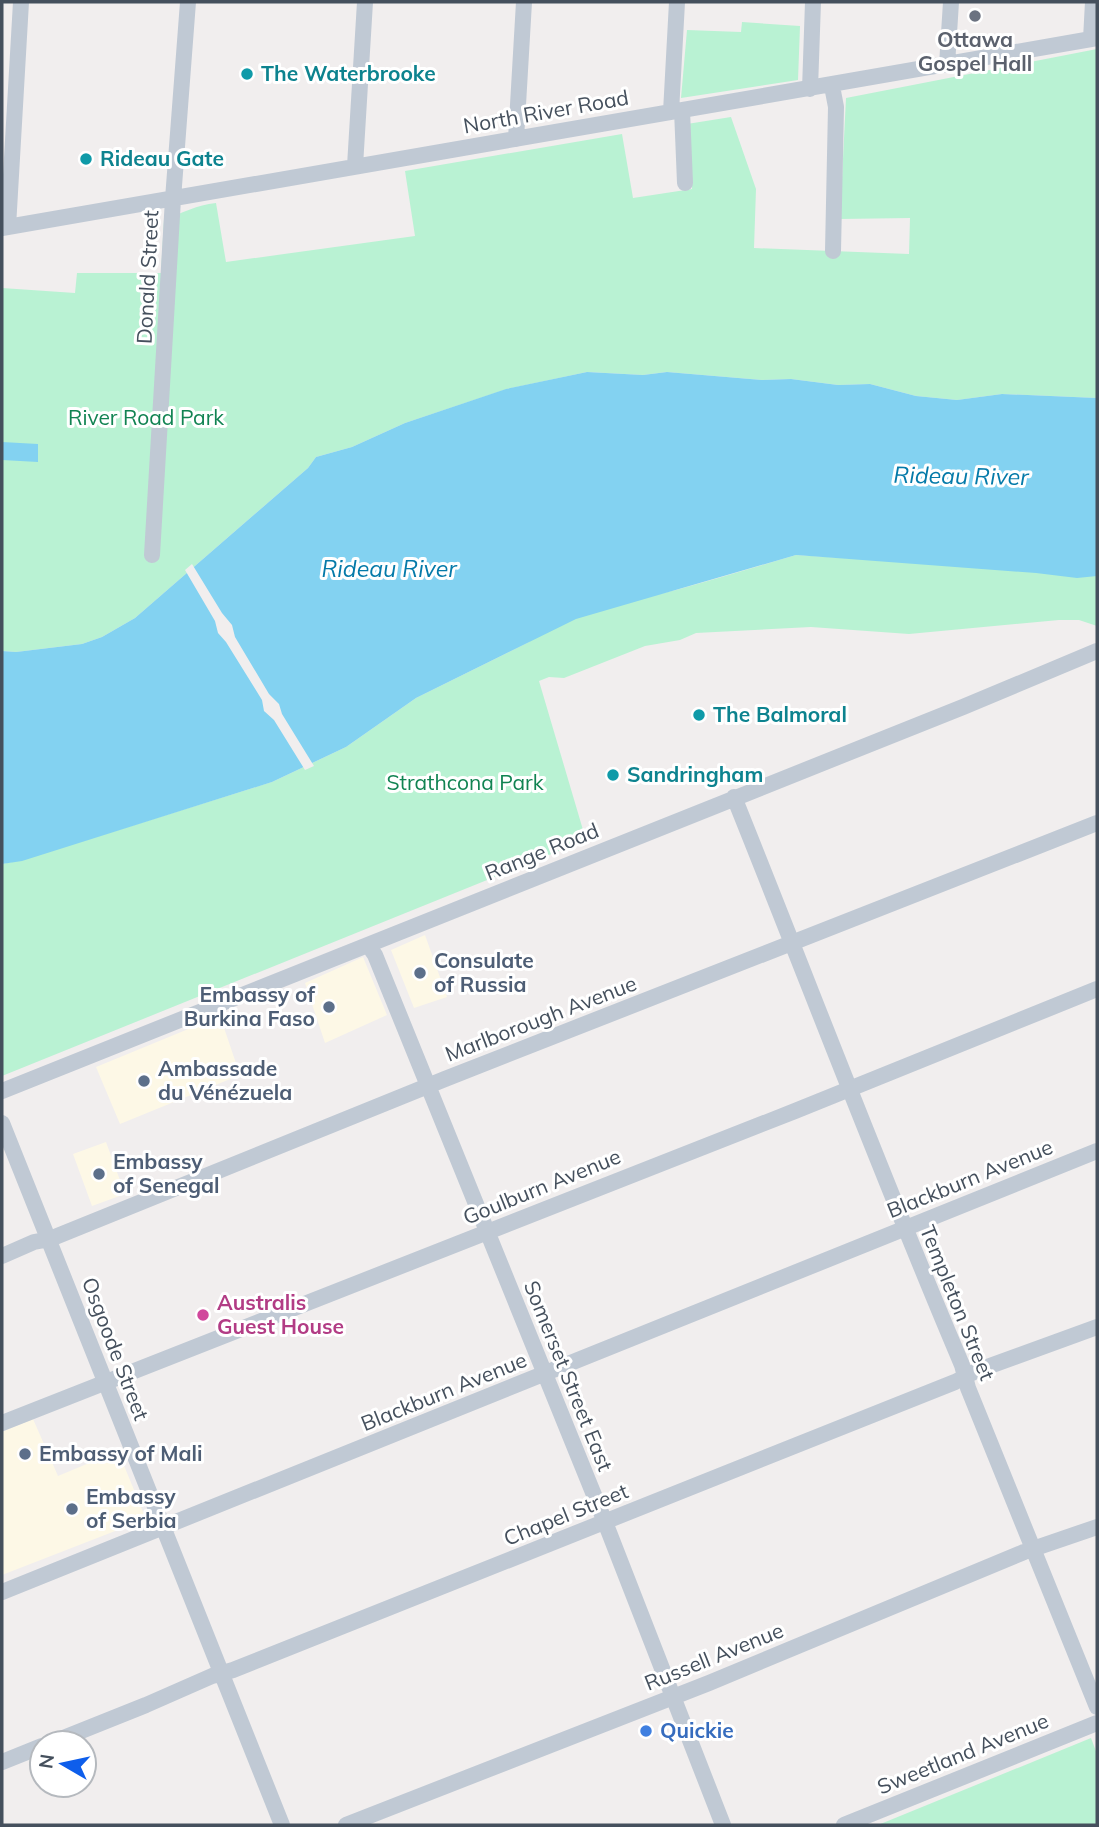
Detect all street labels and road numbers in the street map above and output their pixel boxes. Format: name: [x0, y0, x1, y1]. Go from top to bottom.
street label: North River Road: [461, 84, 631, 138]
street label: Donald Street: [131, 209, 163, 344]
street label: Range Road: [481, 816, 602, 886]
street label: Marlborough Avenue: [441, 970, 640, 1067]
street label: Blackburn Avenue: [883, 1133, 1056, 1223]
street label: Goulburn Avenue: [459, 1143, 624, 1230]
street label: Templeton Street: [915, 1221, 1001, 1384]
street label: Osgoode Street: [77, 1274, 155, 1424]
street label: Somerset Street East: [519, 1277, 619, 1475]
street label: Blackburn Avenue: [357, 1346, 530, 1436]
street label: Chapel Street: [500, 1477, 632, 1551]
street label: Russell Avenue: [640, 1616, 787, 1696]
street label: Sweetland Avenue: [873, 1707, 1052, 1799]

